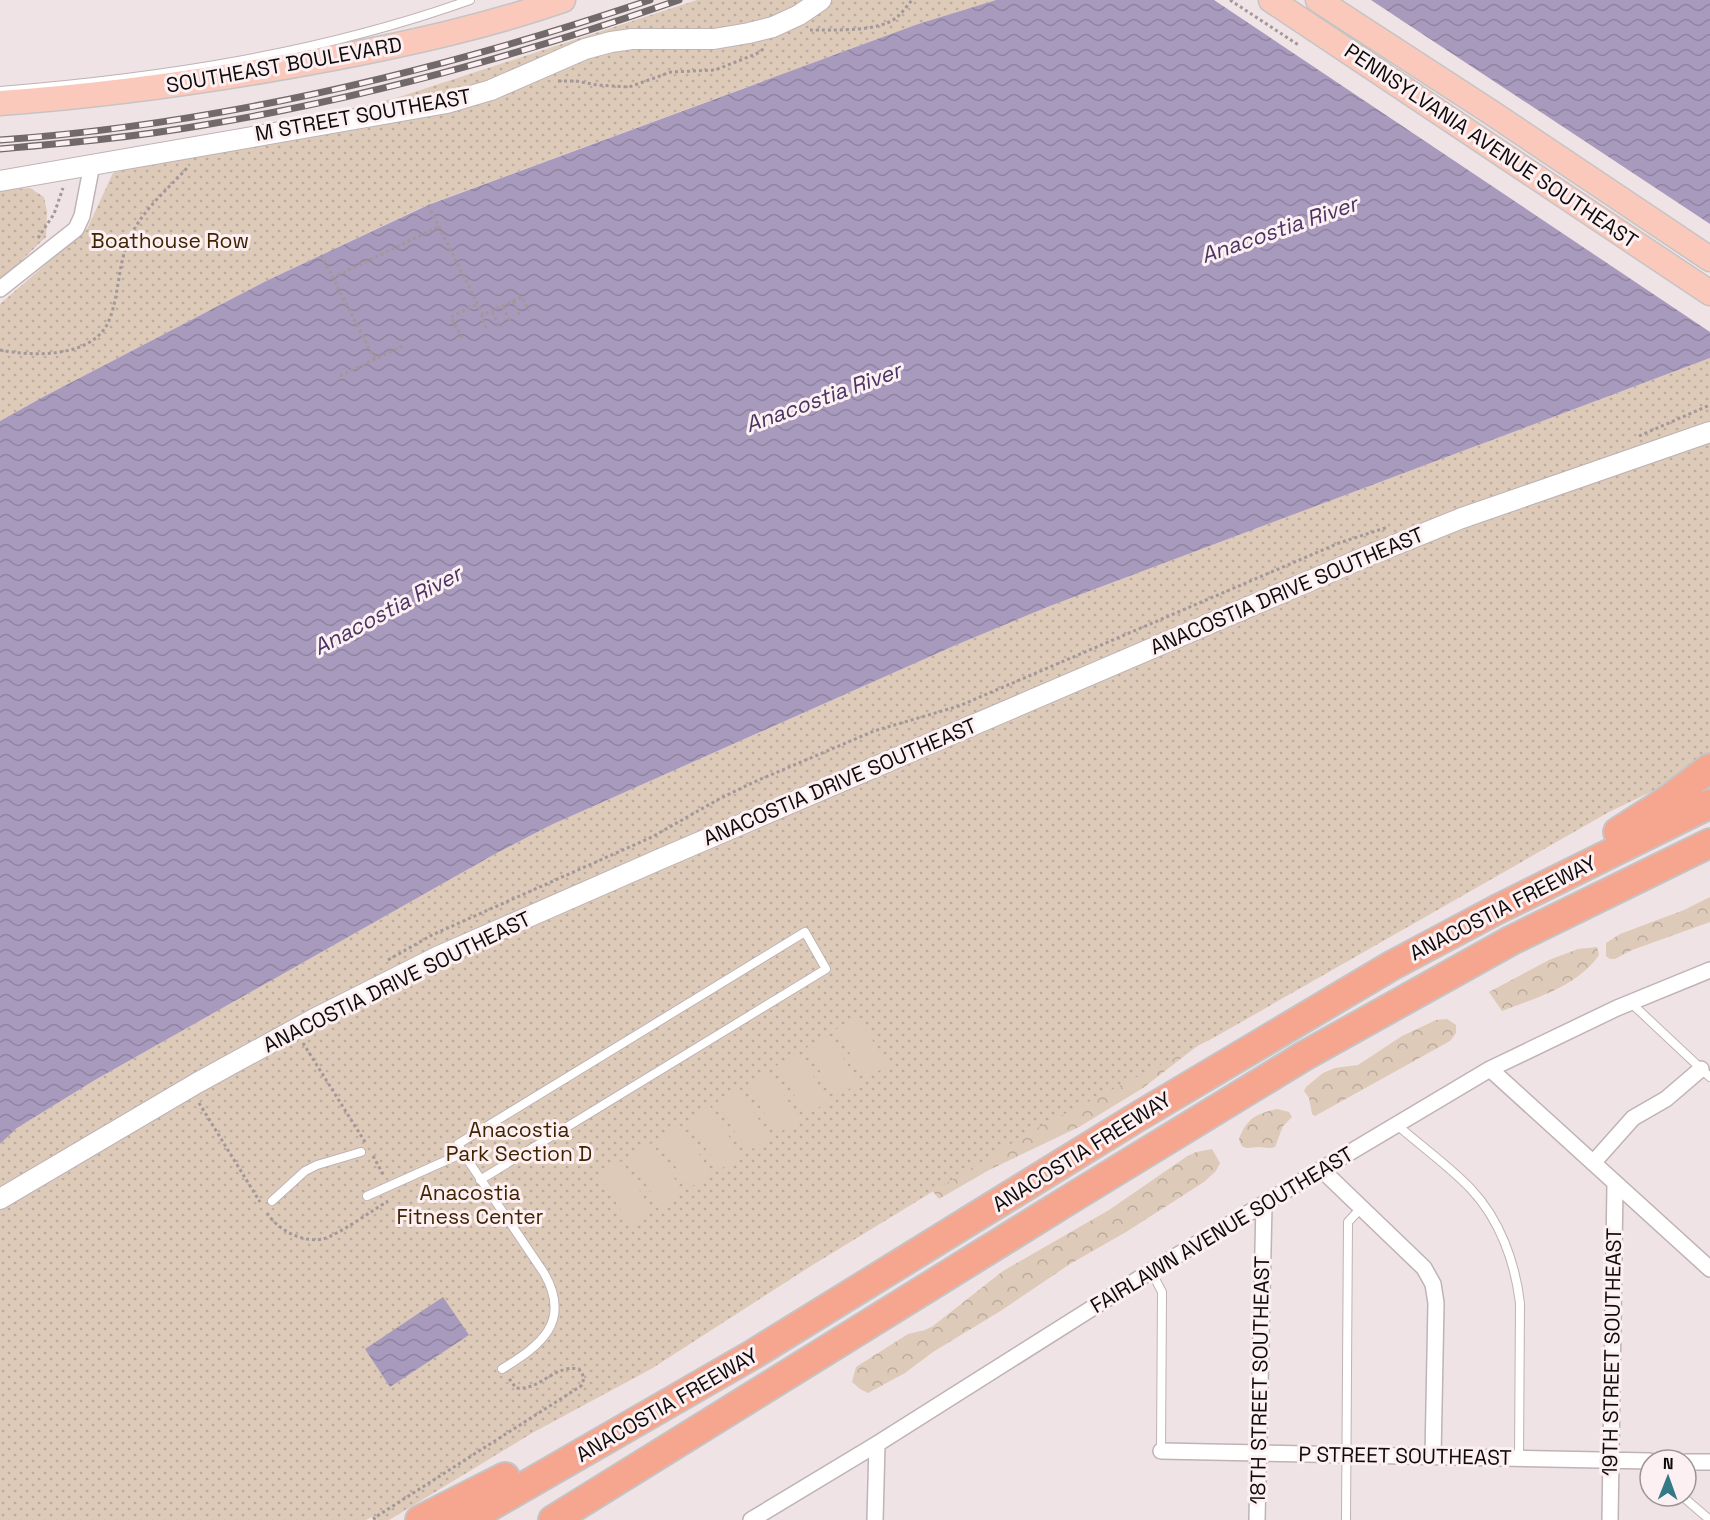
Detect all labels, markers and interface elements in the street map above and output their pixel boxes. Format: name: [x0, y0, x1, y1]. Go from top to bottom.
street label: SOUTHEAST BOULEVARD: [164, 30, 404, 99]
street label: PENNSYLVANIA AVENUE SOUTHEAST: [1339, 37, 1643, 254]
street label: M STREET SOUTHEAST: [253, 82, 473, 147]
water label: Anacostia River: [1197, 188, 1363, 269]
park label: Boathouse Row: [91, 227, 249, 254]
water label: Anacostia River: [741, 355, 907, 438]
street label: ANACOSTIA DRIVE SOUTHEAST: [1146, 520, 1428, 661]
water label: Anacostia River: [308, 558, 468, 661]
street label: ANACOSTIA DRIVE SOUTHEAST: [699, 711, 981, 852]
street label: ANACOSTIA FREEWAY: [1405, 849, 1601, 966]
street label: ANACOSTIA DRIVE SOUTHEAST: [258, 905, 535, 1058]
street label: ANACOSTIA FREEWAY: [987, 1085, 1177, 1218]
park label: Anacostia Park Section D: [446, 1116, 592, 1167]
street label: FAIRLAWN AVENUE SOUTHEAST: [1085, 1140, 1358, 1319]
park label: Anacostia Fitness Center: [396, 1179, 544, 1230]
street label: 19TH STREET SOUTHEAST: [1596, 1228, 1627, 1476]
street label: 18TH STREET SOUTHEAST: [1244, 1255, 1275, 1505]
street label: ANACOSTIA FREEWAY: [571, 1341, 763, 1468]
street label: P STREET SOUTHEAST: [1298, 1440, 1512, 1471]
north arrow: [1638, 1448, 1698, 1508]
text: N: [1663, 1453, 1674, 1474]

